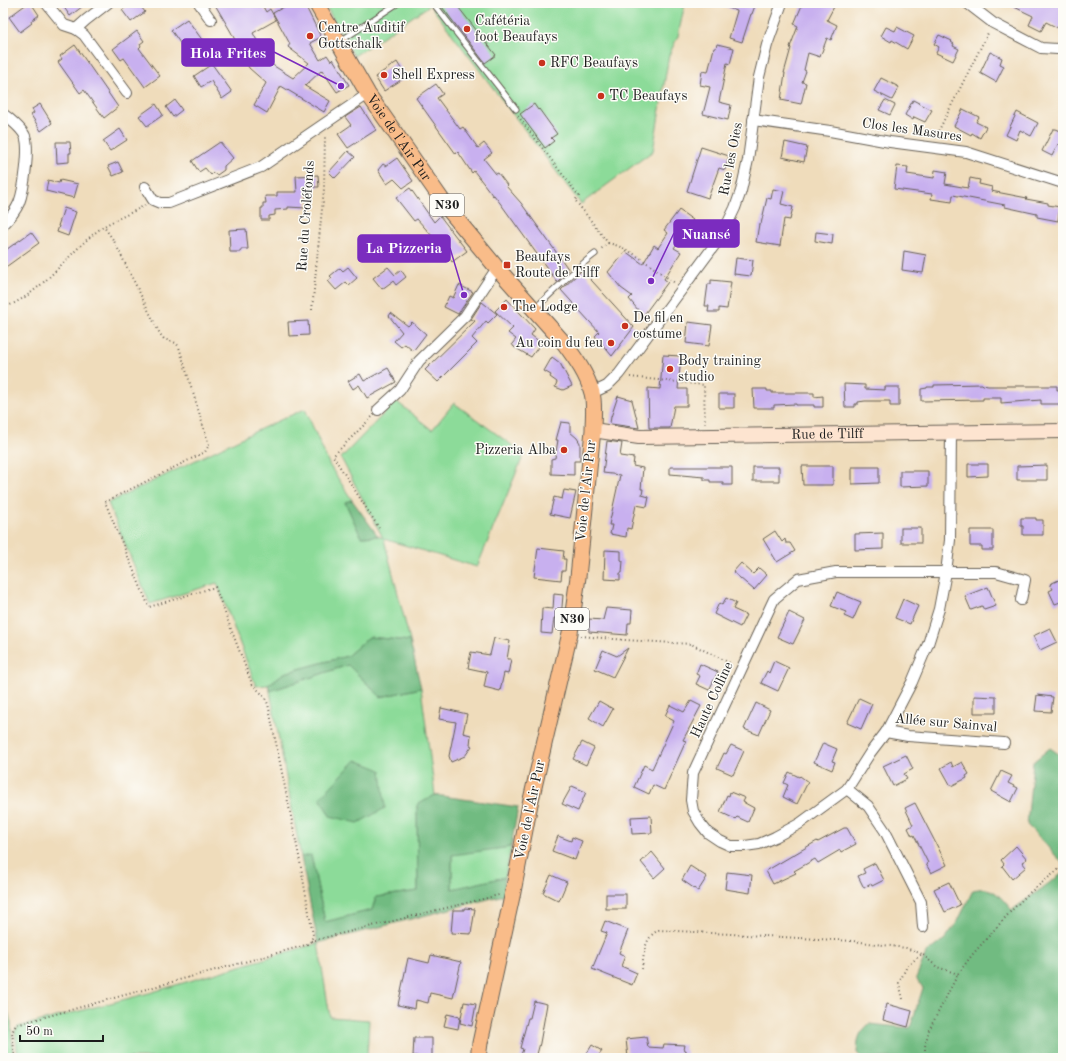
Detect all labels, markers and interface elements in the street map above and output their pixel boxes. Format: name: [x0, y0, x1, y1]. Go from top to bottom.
place label: Cafétéria foot Beaufays: [475, 14, 558, 44]
place label: Centre Auditif Gottschalk: [318, 21, 406, 51]
marker: Cafétéria foot Beaufays: [462, 24, 472, 34]
marker: Centre Auditif Gottschalk: [305, 31, 315, 41]
callout: Hola Frites: [182, 39, 274, 66]
text: Hola Frites: [190, 47, 266, 62]
place label: RFC Beaufays: [550, 56, 638, 70]
marker: RFC Beaufays: [537, 58, 547, 68]
place label: Shell Express: [392, 68, 475, 82]
marker: Shell Express: [379, 70, 389, 80]
place label: TC Beaufays: [609, 89, 688, 103]
marker: TC Beaufays: [596, 91, 606, 101]
street label: Voie de l'Air Pur: [363, 92, 434, 184]
street label: Clos les Masures: [861, 116, 963, 144]
street label: Rue les Oies: [717, 121, 745, 197]
street label: Rue du Croléfonds: [295, 160, 317, 272]
road number: N30: [430, 194, 464, 216]
callout: Nuansé: [674, 220, 739, 247]
text: Nuansé: [681, 228, 731, 243]
callout: La Pizzeria: [358, 235, 450, 262]
text: La Pizzeria: [366, 242, 443, 257]
place label: Beaufays Route de Tilff: [515, 250, 601, 280]
marker: Beaufays Route de Tilff: [502, 260, 512, 270]
place label: The Lodge: [512, 300, 578, 314]
marker: The Lodge: [499, 302, 509, 312]
place label: De fil en costume: [633, 311, 684, 341]
marker: De fil en costume: [620, 321, 630, 331]
place label: Au coin du feu: [515, 336, 604, 350]
marker: Au coin du feu: [606, 338, 616, 348]
place label: Body training studio: [678, 354, 761, 384]
marker: Body training studio: [665, 364, 675, 374]
street label: Rue de Tilff: [791, 427, 865, 442]
street label: Voie de l'Air Pur: [574, 439, 598, 543]
place label: Pizzeria Alba: [475, 443, 556, 457]
marker: Pizzeria Alba: [559, 445, 569, 455]
road number: N30: [555, 608, 589, 630]
street label: Haute Colline: [688, 660, 736, 740]
street label: Allée sur Sainval: [894, 712, 998, 734]
street label: Voie de l'Air Pur: [513, 758, 548, 861]
scale bar: [20, 1017, 103, 1043]
text: 50 m: [26, 1025, 53, 1038]

